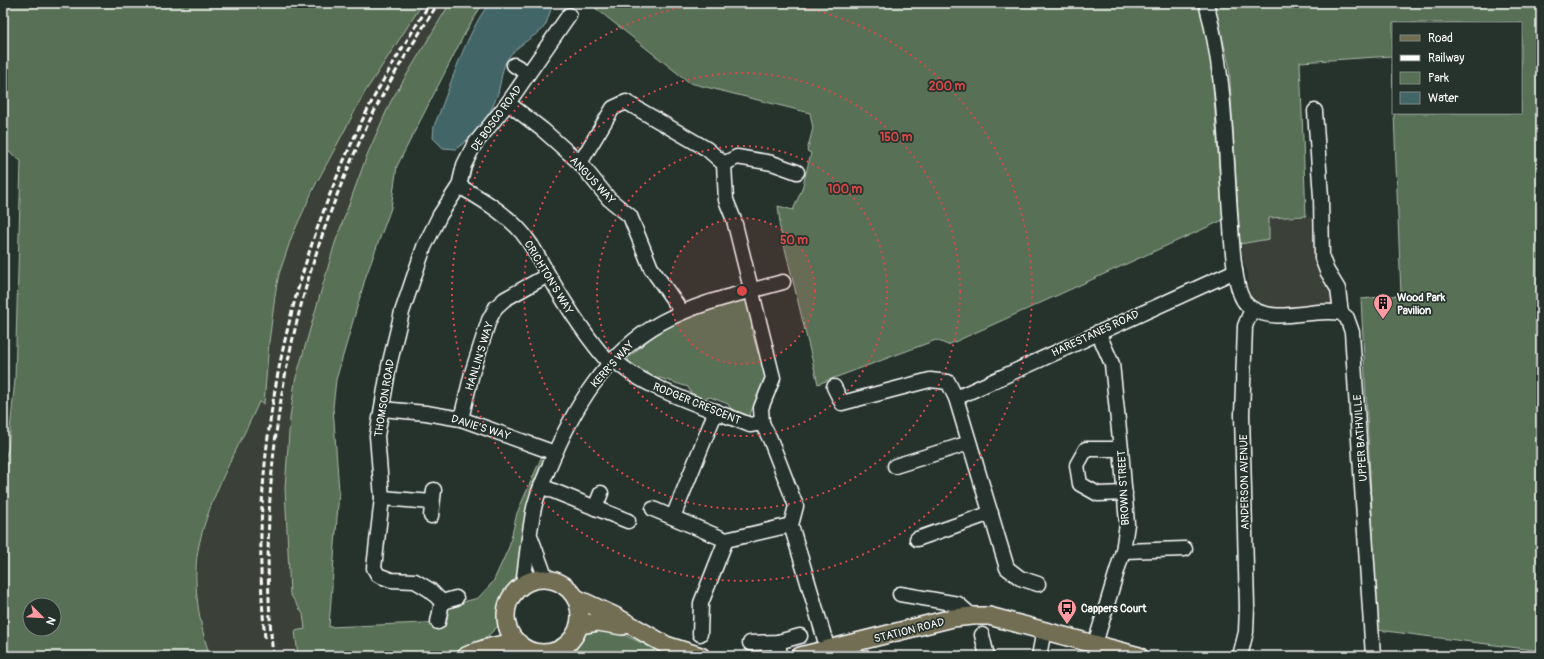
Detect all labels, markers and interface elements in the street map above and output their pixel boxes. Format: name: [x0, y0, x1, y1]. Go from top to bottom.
legend: [1392, 22, 1522, 114]
text: Road: [1428, 31, 1453, 46]
text: Railway: [1428, 51, 1464, 66]
text: Park: [1428, 71, 1449, 86]
text: 200 m: [929, 79, 966, 94]
street label: DE BOSCO ROAD: [468, 83, 525, 154]
text: Water: [1428, 91, 1459, 106]
text: 150 m: [880, 130, 913, 145]
street label: ANGUS WAY: [567, 154, 618, 207]
text: 100 m: [828, 182, 863, 197]
text: 50 m: [780, 233, 808, 248]
street label: CRICHTON'S WAY: [521, 238, 576, 317]
centre of rings: [735, 284, 749, 298]
place label: Wood Park Pavilion: [1397, 291, 1446, 317]
building icon: Wood Park Pavilion: [1372, 292, 1394, 320]
street label: HARESTANES ROAD: [1049, 307, 1141, 359]
street label: HANLIN'S WAY: [463, 319, 496, 392]
street label: KERR'S WAY: [588, 338, 637, 390]
street label: THOMSON ROAD: [372, 358, 397, 438]
street label: RODGER CRESCENT: [651, 380, 743, 427]
street label: UPPER BATHVILLE: [1351, 394, 1370, 482]
street label: DAVIE'S WAY: [450, 412, 513, 443]
street label: ANDERSON AVENUE: [1237, 434, 1252, 530]
street label: BROWN STREET: [1115, 450, 1132, 526]
north arrow: [22, 597, 62, 637]
bus stop icon: Cappers Court: [1056, 597, 1078, 625]
place label: Cappers Court: [1081, 602, 1147, 615]
text: N: [43, 615, 58, 627]
street label: STATION ROAD: [873, 615, 946, 645]

